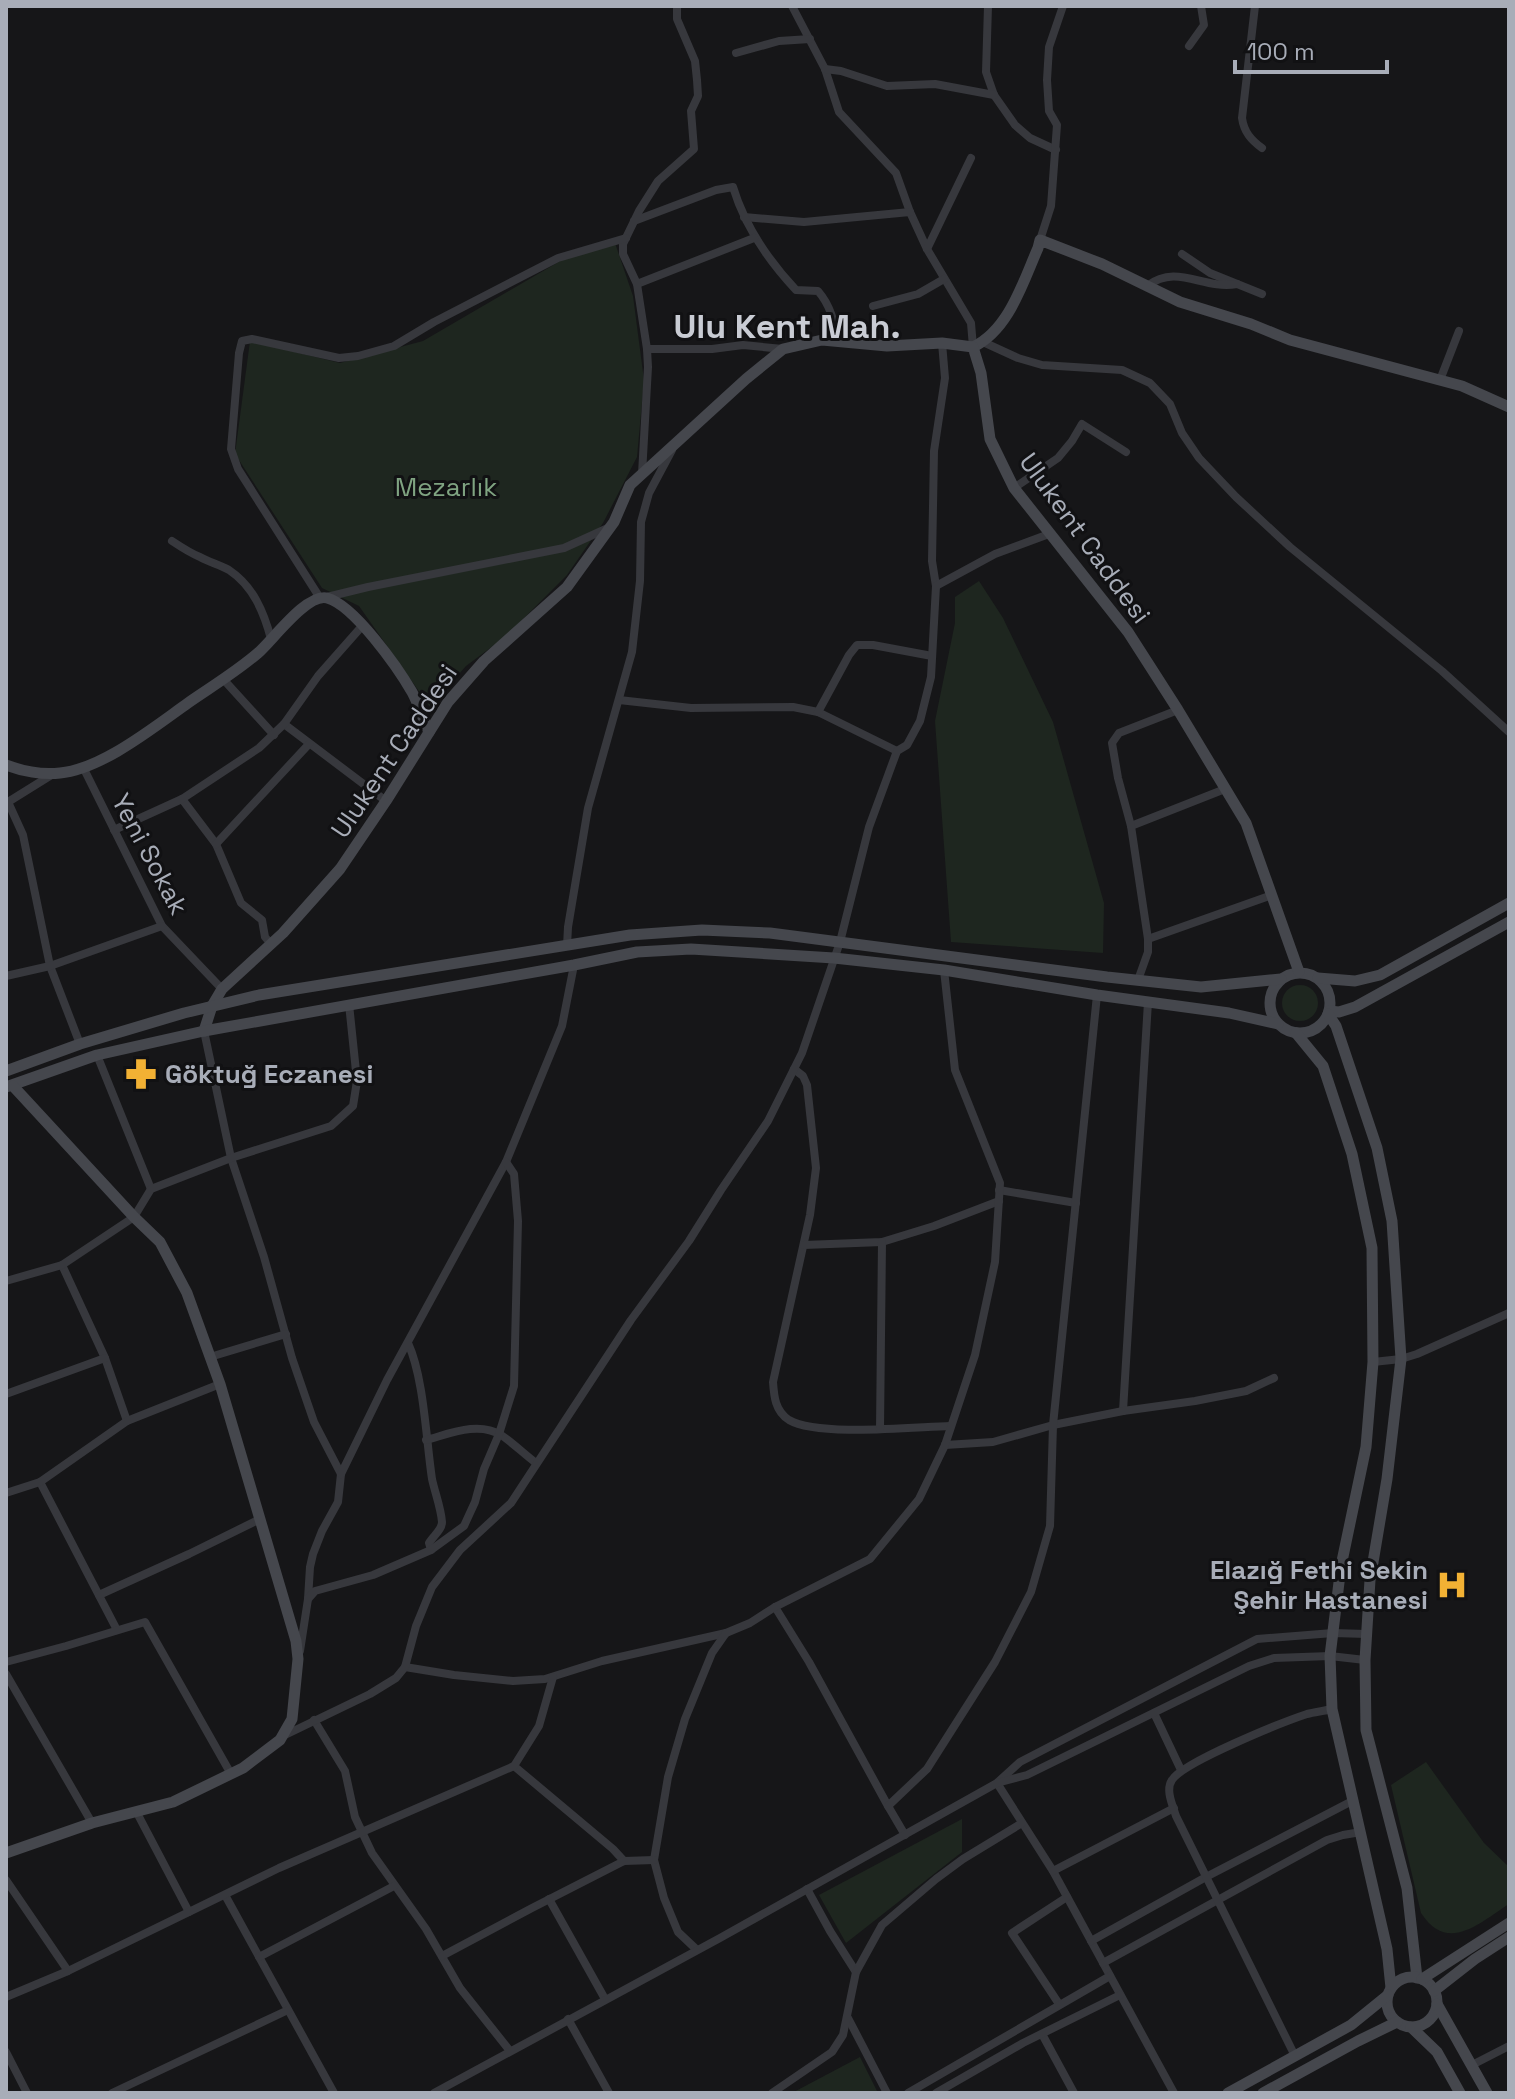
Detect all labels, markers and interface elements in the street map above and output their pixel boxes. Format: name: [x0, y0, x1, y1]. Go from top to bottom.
scale bar: [1235, 24, 1387, 74]
text: 100 m: [1247, 36, 1315, 67]
district label: Ulu Kent Mah.: [673, 305, 901, 348]
street label: Ulukent Caddesi: [1012, 446, 1158, 630]
park label: Mezarlık: [395, 470, 497, 504]
street label: Ulukent Caddesi: [323, 657, 465, 845]
street label: Yeni Sokak: [104, 787, 196, 921]
pharmacy icon: Göktuğ Eczanesi: [124, 1057, 158, 1091]
place label: Göktuğ Eczanesi: [165, 1057, 373, 1091]
place label: Elazığ Fethi Sekin Şehir Hastanesi: [1210, 1553, 1428, 1617]
hospital icon: Elazığ Fethi Sekin Şehir Hastanesi: [1435, 1568, 1469, 1602]

